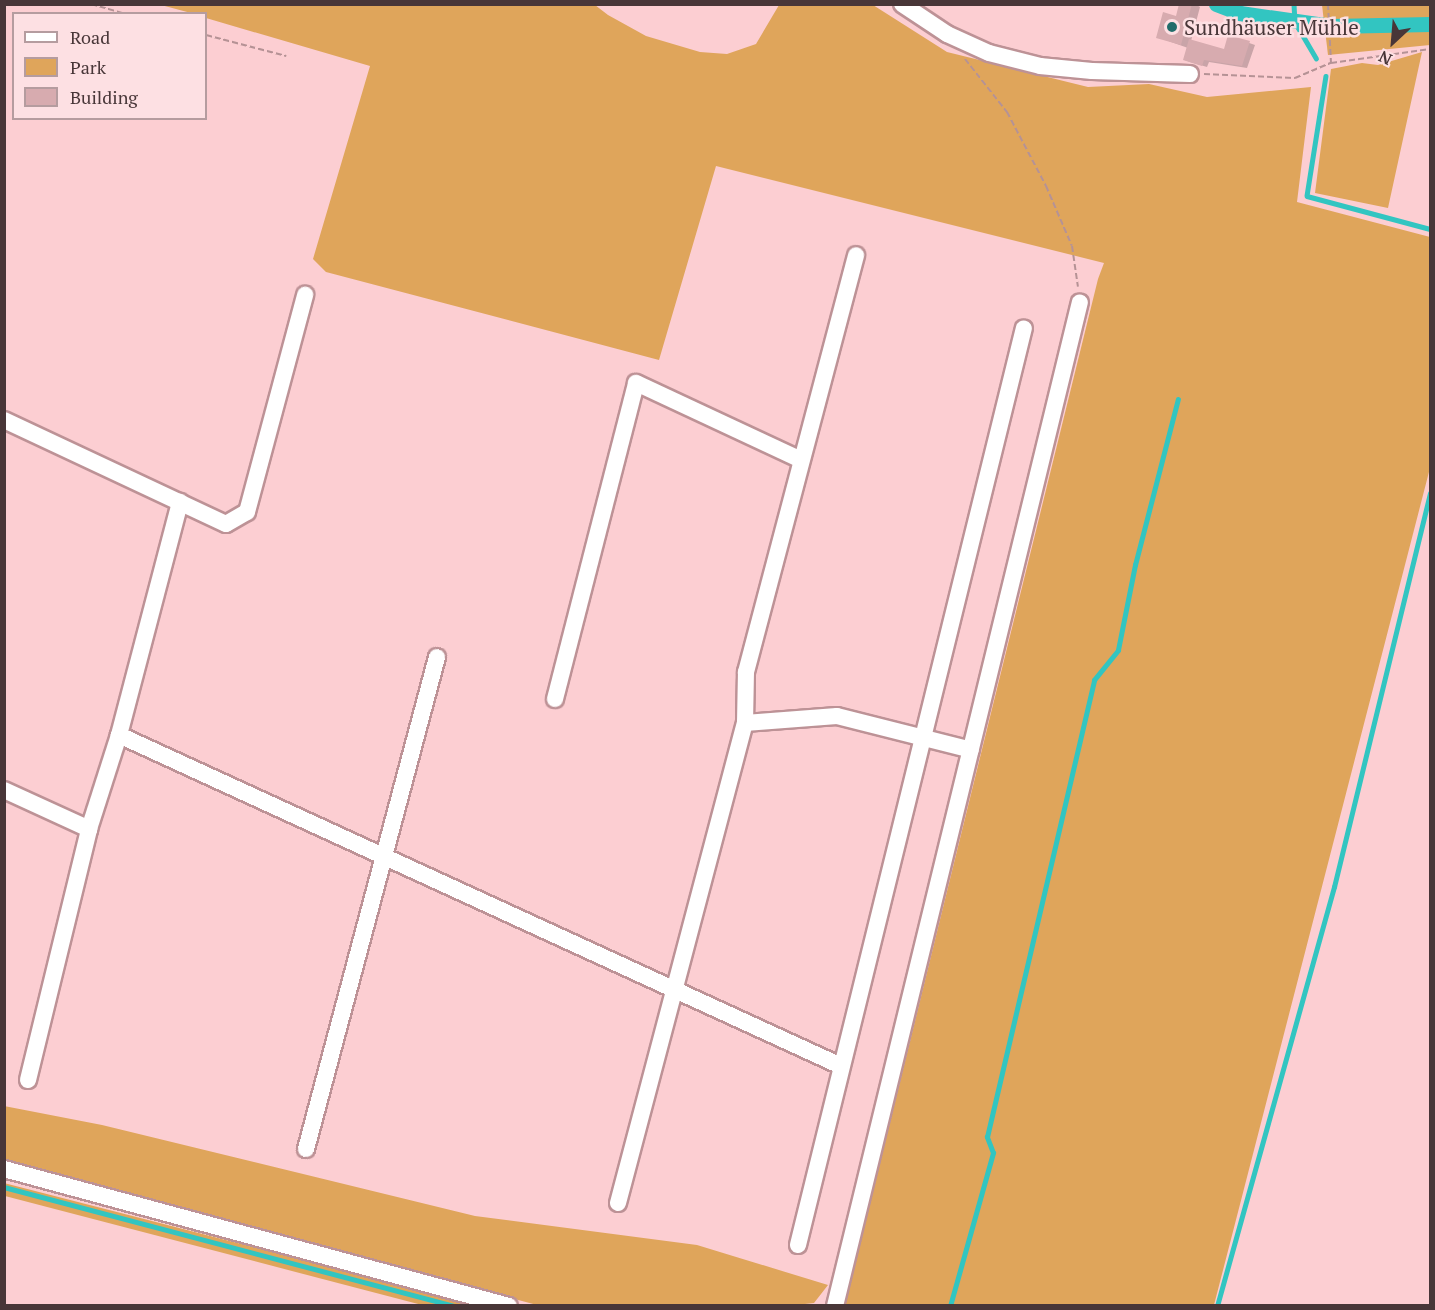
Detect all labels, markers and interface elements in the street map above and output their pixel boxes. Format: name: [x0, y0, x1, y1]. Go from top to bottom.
legend: [12, 12, 207, 120]
north arrow: [1363, 12, 1423, 72]
place label: Sundhäuser Mühle: [1184, 14, 1359, 40]
marker: Sundhäuser Mühle: [1165, 20, 1179, 34]
text: Road: [70, 25, 110, 49]
text: N: [1375, 46, 1395, 71]
text: Park: [70, 55, 106, 79]
text: Building: [70, 85, 138, 109]

